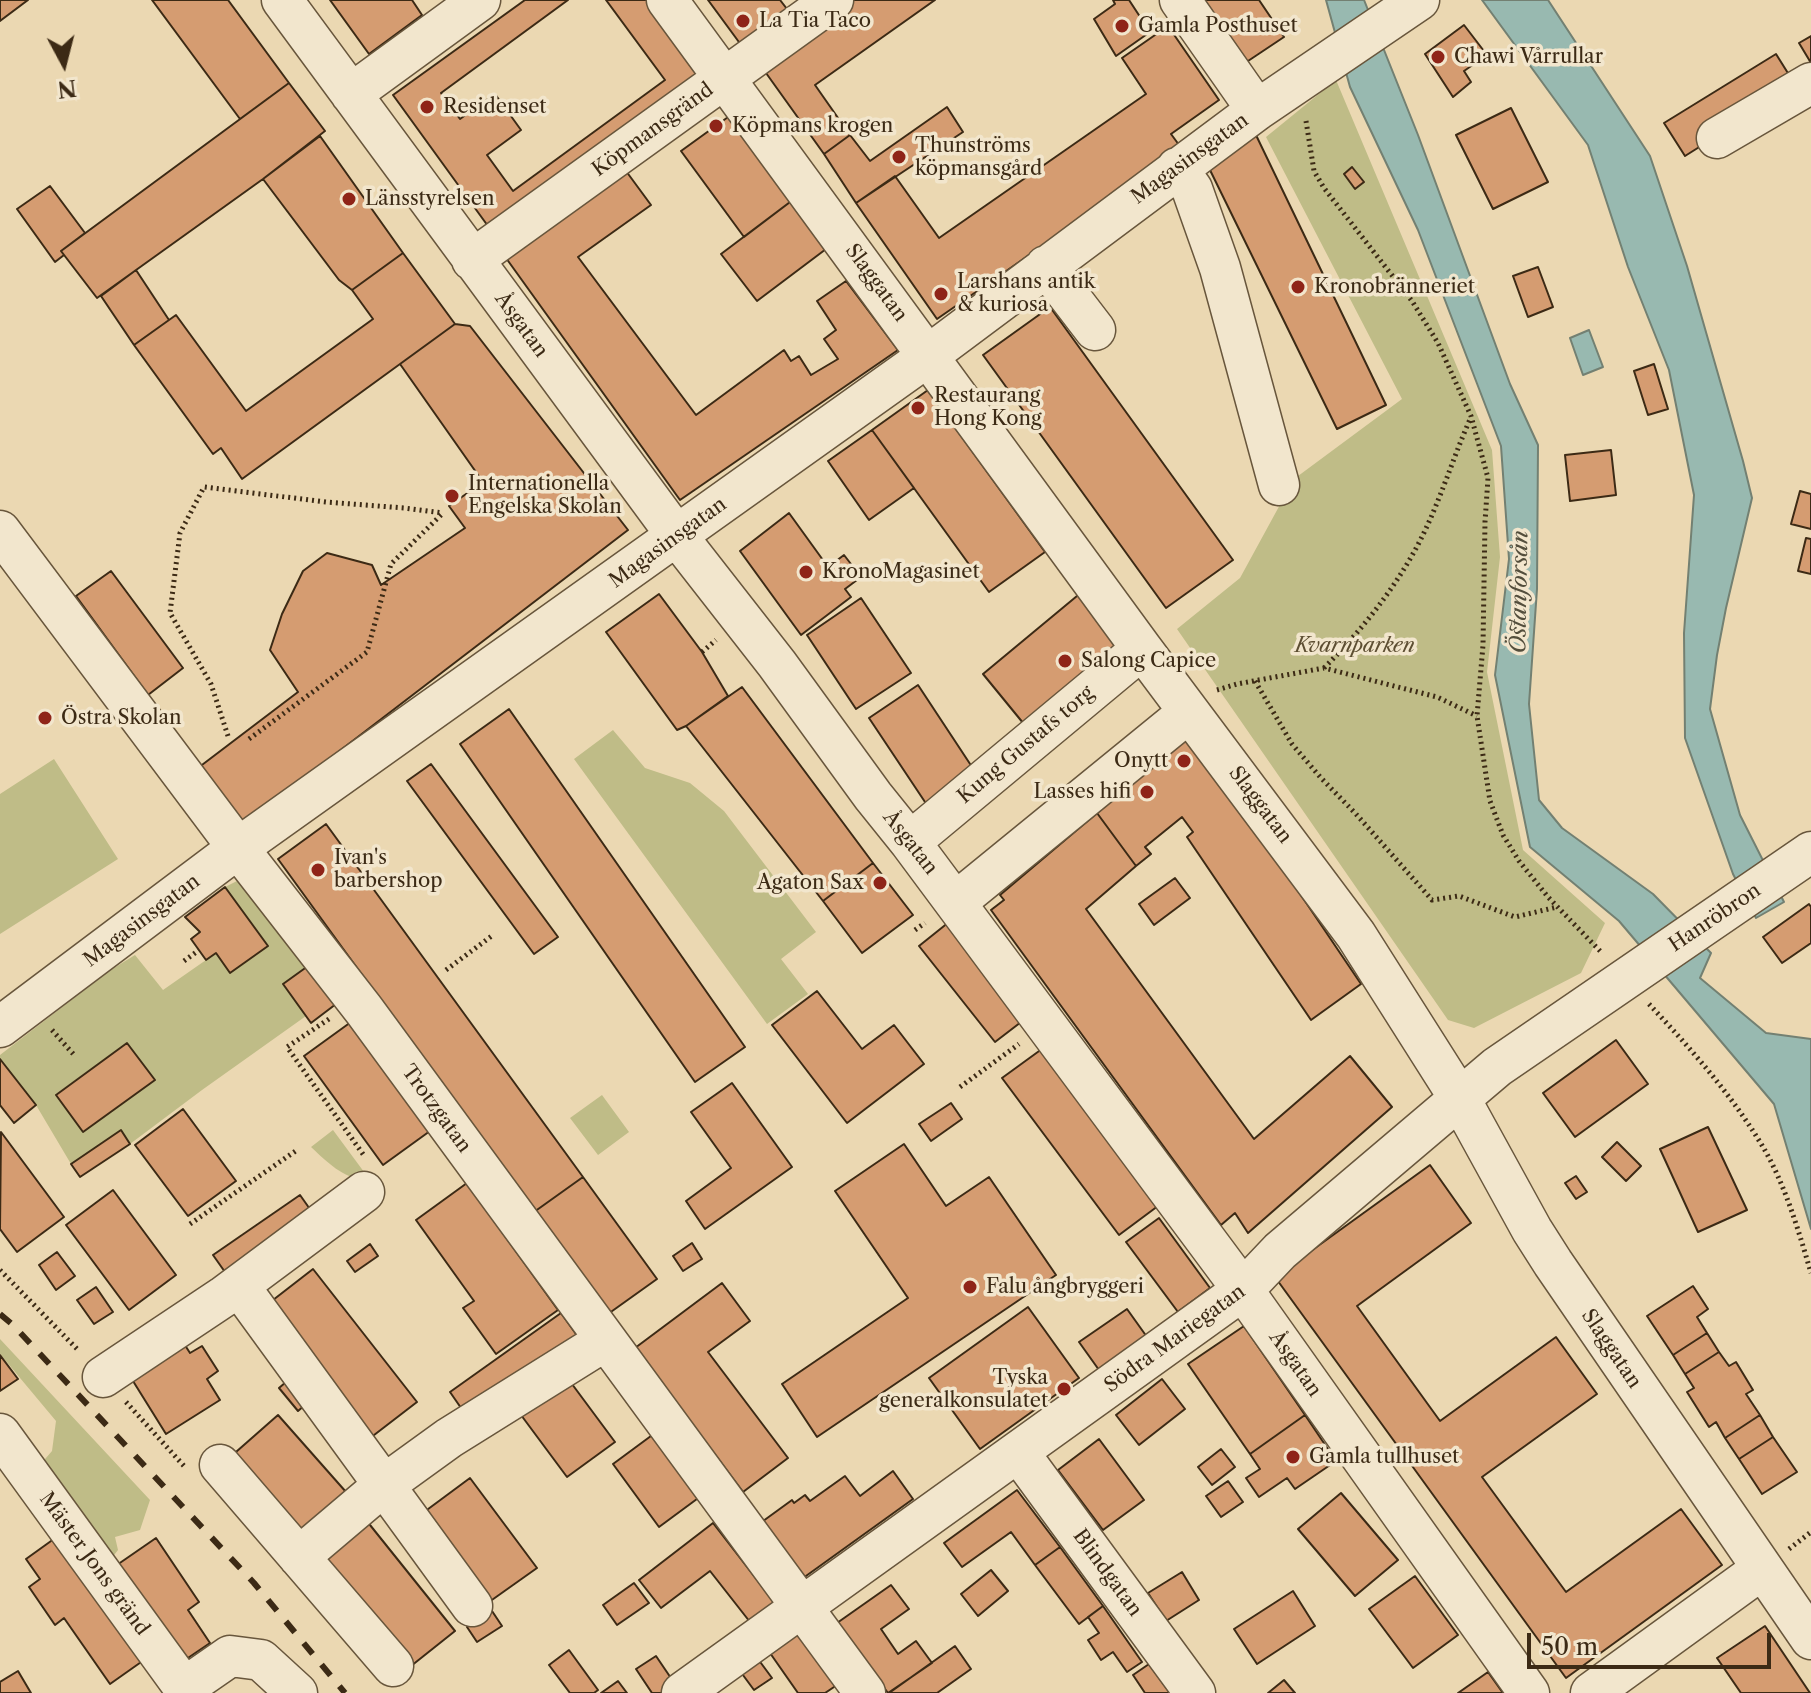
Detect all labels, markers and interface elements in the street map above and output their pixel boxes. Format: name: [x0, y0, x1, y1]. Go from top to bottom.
place label: La Tia Taco: [759, 9, 871, 33]
marker: La Tia Taco: [734, 12, 752, 30]
place label: Gamla Posthuset: [1138, 14, 1298, 38]
marker: Gamla Posthuset: [1113, 17, 1131, 35]
north arrow: [24, 24, 104, 104]
place label: Chawi Vårrullar: [1454, 45, 1603, 69]
marker: Chawi Vårrullar: [1429, 48, 1447, 66]
text: N: [56, 74, 78, 103]
street label: Köpmansgränd: [588, 78, 718, 182]
place label: Residenset: [443, 95, 546, 119]
marker: Residenset: [418, 98, 436, 116]
street label: Magasinsgatan: [1127, 108, 1253, 210]
place label: Köpmans krogen: [732, 114, 893, 138]
marker: Köpmans krogen: [707, 117, 725, 135]
place label: Thunströms köpmansgård: [915, 134, 1042, 181]
marker: Thunströms köpmansgård: [890, 148, 908, 166]
place label: Länsstyrelsen: [365, 187, 494, 211]
marker: Länsstyrelsen: [340, 190, 358, 208]
street label: Slaggatan: [840, 239, 912, 327]
place label: Larshans antik & kuriosa: [957, 270, 1095, 317]
place label: Kronobränneriet: [1314, 275, 1475, 299]
marker: Kronobränneriet: [1289, 278, 1307, 296]
marker: Larshans antik & kuriosa: [932, 285, 950, 303]
street label: Åsgatan: [489, 288, 553, 362]
place label: Restaurang Hong Kong: [934, 384, 1042, 431]
marker: Restaurang Hong Kong: [909, 399, 927, 417]
place label: Internationella Engelska Skolan: [468, 472, 622, 519]
marker: Internationella Engelska Skolan: [443, 487, 461, 505]
street label: Magasinsgatan: [605, 492, 731, 594]
water label: Östanforsån: [1506, 530, 1534, 654]
place label: KronoMagasinet: [822, 560, 980, 584]
marker: KronoMagasinet: [797, 563, 815, 581]
park label: Kvarnparken: [1295, 634, 1415, 658]
place label: Salong Capice: [1081, 649, 1216, 673]
marker: Salong Capice: [1056, 652, 1074, 670]
street label: Kung Gustafs torg: [953, 681, 1099, 809]
place label: Östra Skolan: [61, 706, 182, 730]
marker: Östra Skolan: [36, 709, 54, 727]
place label: Onytt: [1114, 749, 1168, 773]
marker: Onytt: [1175, 752, 1193, 770]
street label: Slaggatan: [1223, 762, 1297, 848]
place label: Lasses hifi: [1033, 780, 1131, 804]
marker: Lasses hifi: [1138, 783, 1156, 801]
street label: Åsgatan: [878, 806, 942, 880]
place label: Ivan's barbershop: [334, 846, 443, 893]
marker: Ivan's barbershop: [309, 861, 327, 879]
street label: Magasinsgatan: [79, 870, 205, 972]
place label: Agaton Sax: [757, 871, 864, 895]
marker: Agaton Sax: [871, 874, 889, 892]
street label: Hanröbron: [1665, 879, 1765, 957]
street label: Trotzgatan: [396, 1060, 476, 1158]
place label: Falu ångbryggeri: [986, 1275, 1144, 1299]
marker: Falu ångbryggeri: [961, 1278, 979, 1296]
street label: Södra Mariegatan: [1100, 1280, 1250, 1398]
street label: Slaggatan: [1576, 1305, 1646, 1393]
street label: Åsgatan: [1264, 1327, 1326, 1401]
place label: Tyska generalkonsulatet: [879, 1366, 1048, 1413]
marker: Tyska generalkonsulatet: [1055, 1380, 1073, 1398]
place label: Gamla tullhuset: [1309, 1445, 1459, 1469]
marker: Gamla tullhuset: [1284, 1448, 1302, 1466]
street label: Mäster Jons gränd: [34, 1488, 154, 1640]
street label: Blindgatan: [1067, 1525, 1147, 1621]
scale bar: [1531, 1617, 1775, 1667]
text: 50 m: [1541, 1632, 1598, 1661]

